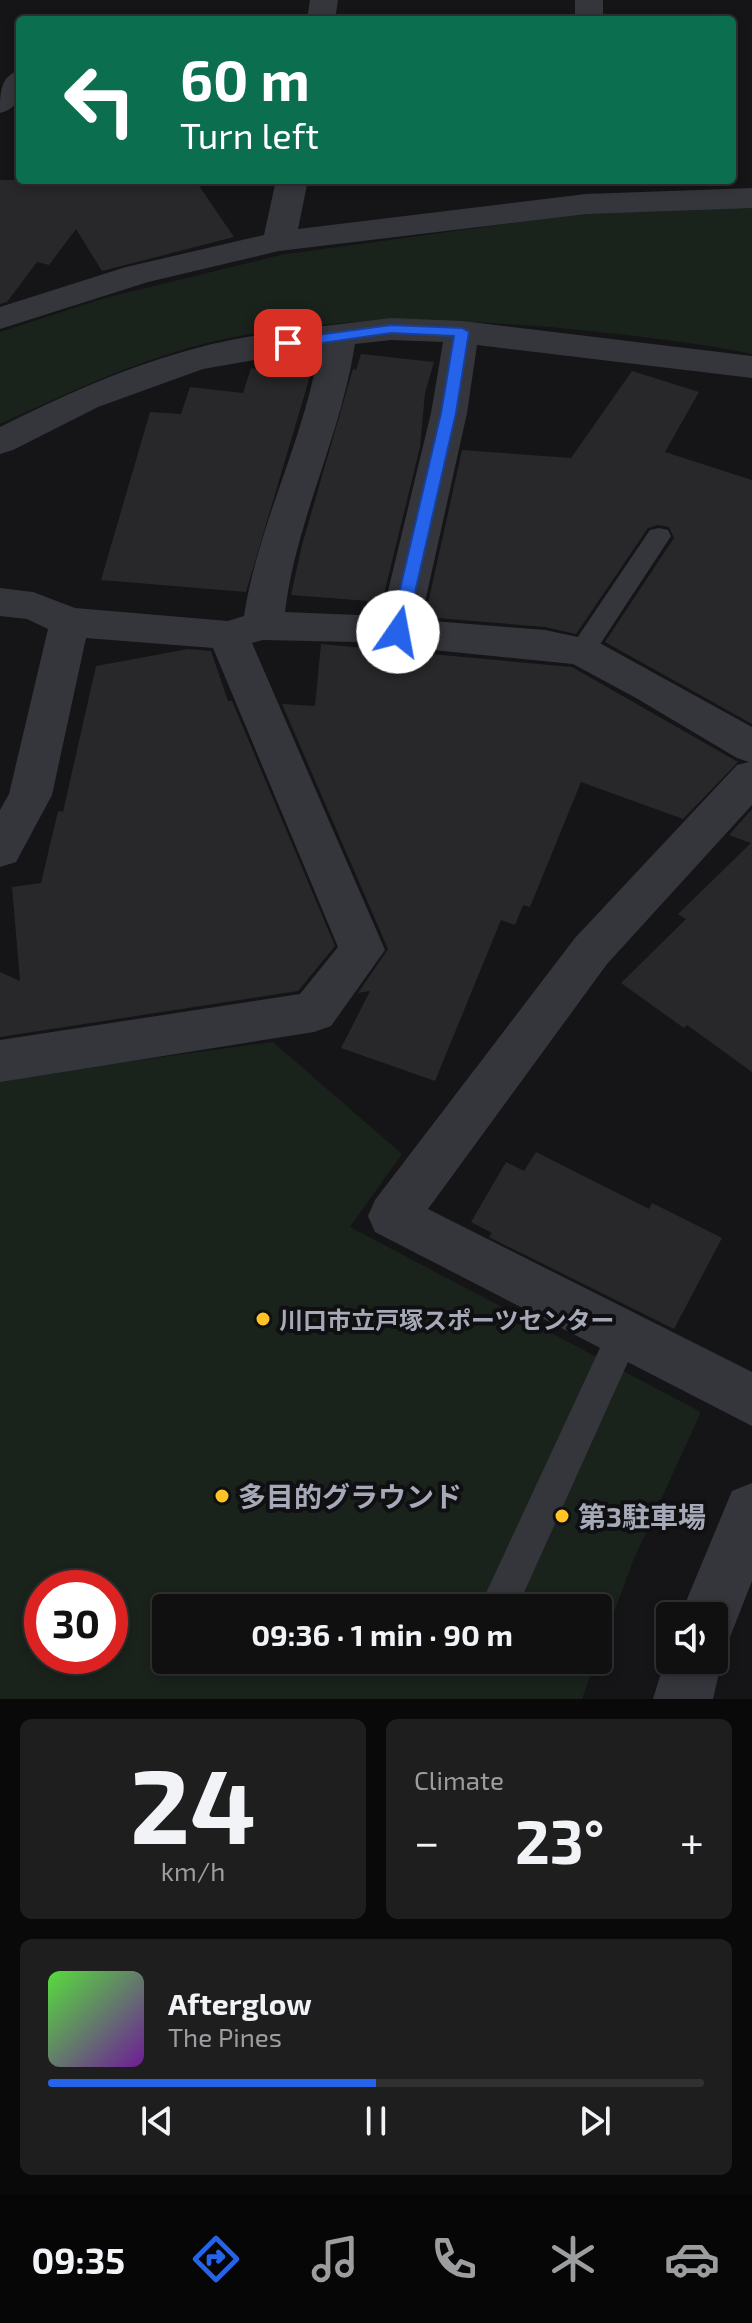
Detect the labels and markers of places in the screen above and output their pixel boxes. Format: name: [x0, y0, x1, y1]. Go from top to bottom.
pin: [254, 309, 322, 377]
place label: 川口市立戸塚スポーツセンター: [279, 1305, 615, 1334]
marker: 川口市立戸塚スポーツセンター: [254, 1310, 272, 1328]
place label: 多目的グラウンド: [238, 1479, 462, 1513]
marker: 多目的グラウンド: [213, 1487, 231, 1505]
place label: 第3駐車場: [578, 1499, 706, 1533]
marker: 第3駐車場: [553, 1507, 571, 1525]

